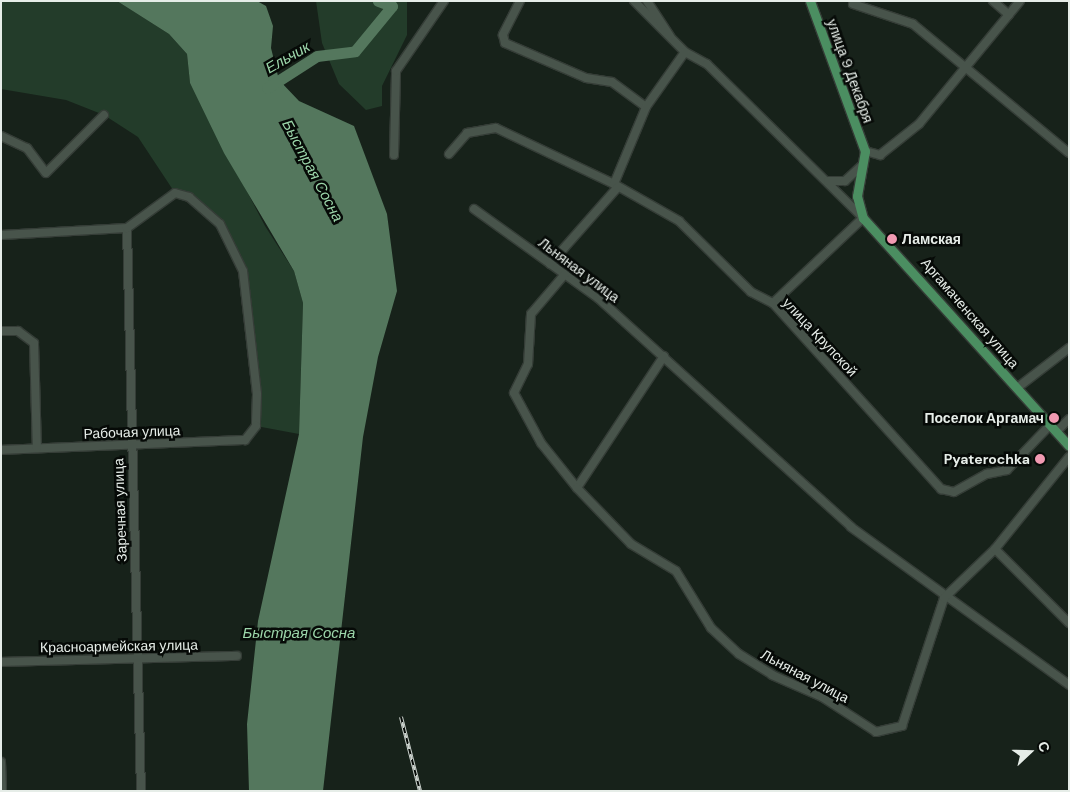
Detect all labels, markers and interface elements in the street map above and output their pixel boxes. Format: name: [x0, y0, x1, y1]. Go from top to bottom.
street label: улица 9 Декабря: [823, 17, 877, 125]
water label: Ельчик: [263, 38, 313, 78]
water label: Быстрая Сосна: [278, 117, 346, 225]
place label: Ламская: [902, 231, 961, 247]
marker: Ламская: [886, 233, 898, 245]
street label: Льняная улица: [535, 234, 623, 306]
street label: Аргамаченская улица: [918, 254, 1022, 372]
street label: улица Крупской: [779, 294, 861, 380]
place label: Поселок Аргамач: [924, 410, 1044, 426]
marker: Поселок Аргамач: [1048, 412, 1060, 424]
street label: Рабочая улица: [83, 422, 181, 442]
place label: Pyaterochka: [944, 451, 1030, 467]
marker: Pyaterochka: [1034, 453, 1046, 465]
street label: Заречная улица: [110, 458, 130, 562]
water label: Быстрая Сосна: [243, 625, 355, 643]
street label: Красноармейская улица: [40, 636, 198, 656]
street label: Льняная улица: [758, 646, 852, 706]
north arrow: [1005, 727, 1055, 777]
text: С: [1034, 739, 1054, 755]

